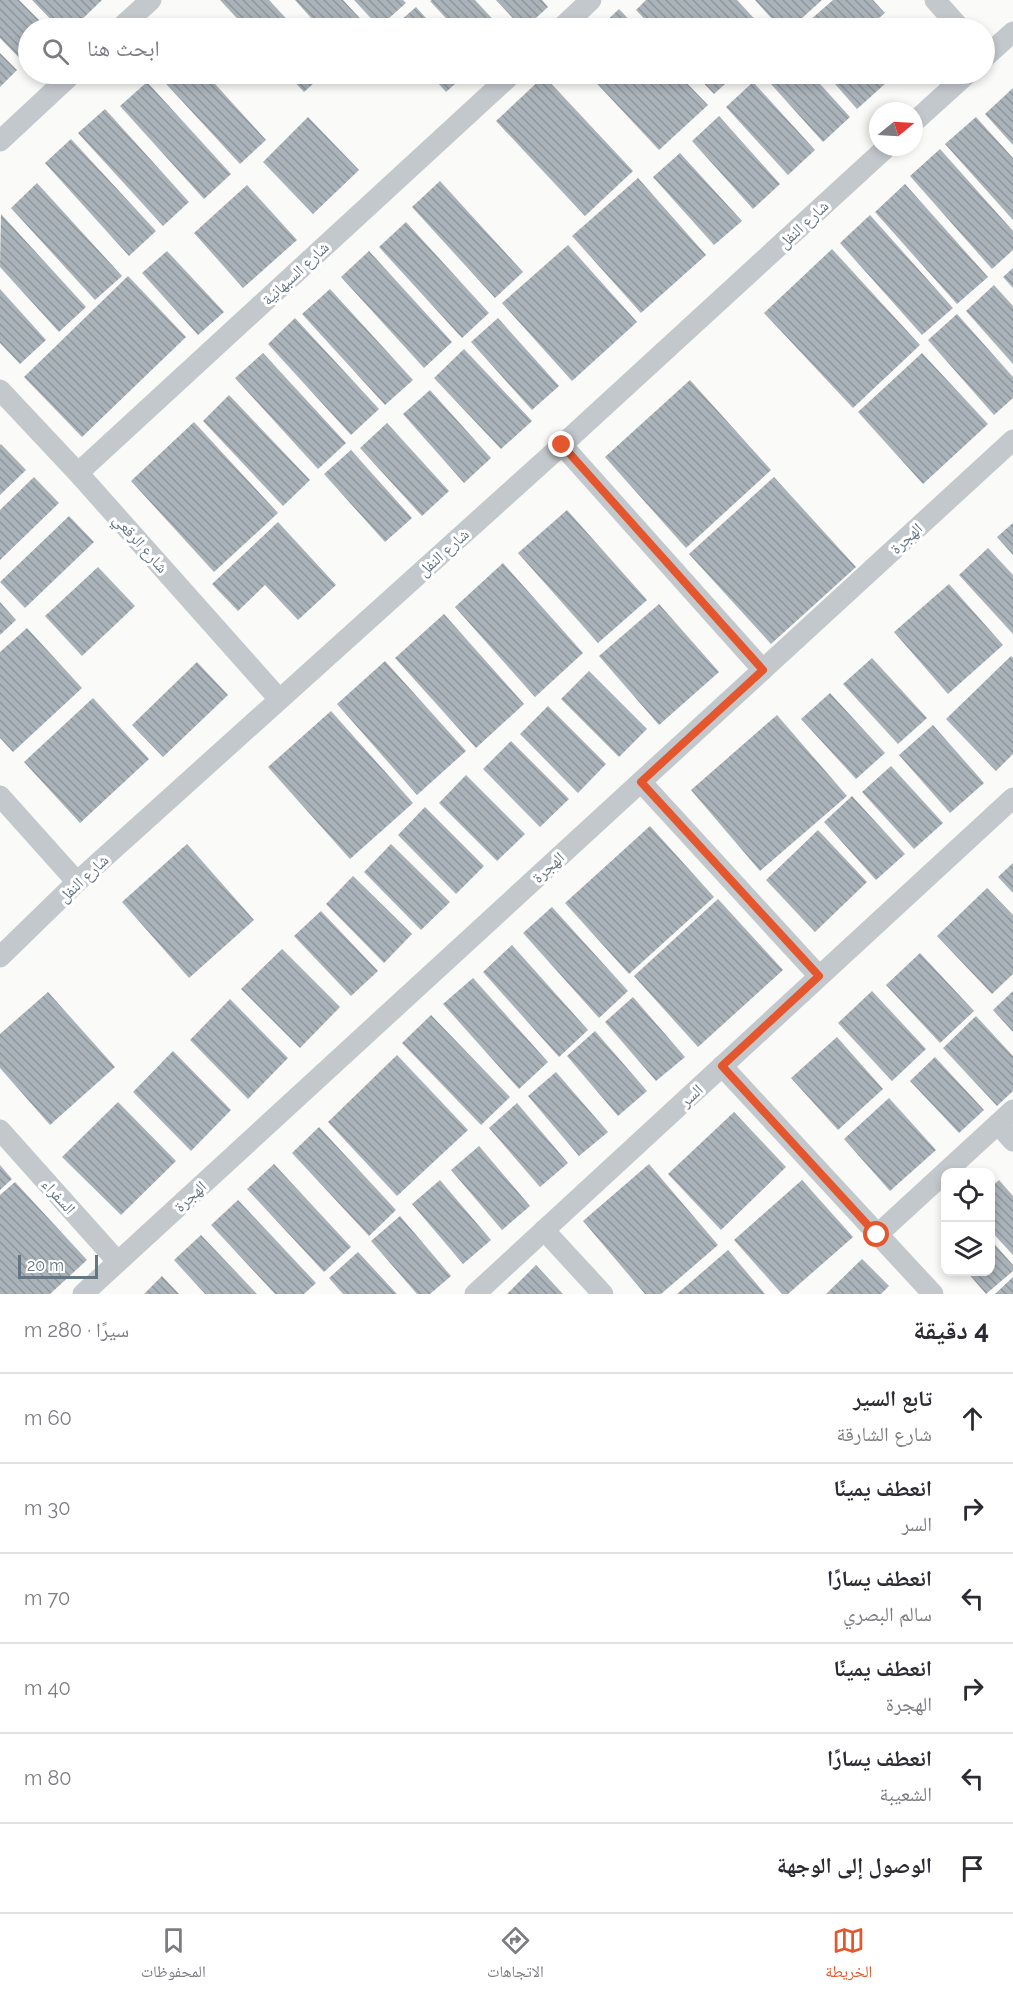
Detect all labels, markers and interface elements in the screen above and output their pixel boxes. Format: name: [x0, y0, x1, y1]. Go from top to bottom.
search box: [18, 18, 995, 84]
icon: search: [39, 35, 72, 68]
text: ابحث هنا: [87, 35, 160, 61]
north arrow: [869, 102, 923, 156]
street label: شارع النفل: [774, 196, 833, 253]
street label: شارع السبهانية: [258, 238, 333, 310]
route end: [548, 431, 574, 457]
street label: شارع الرقعي: [107, 510, 172, 579]
street label: الهجرة: [886, 519, 926, 558]
street label: شارع النفل: [414, 525, 473, 581]
street label: الهجرة: [528, 848, 568, 887]
street label: شارع النفل: [54, 850, 113, 907]
street label: السر: [675, 1080, 707, 1111]
map controls: [941, 1168, 995, 1276]
button: locate: [941, 1168, 995, 1222]
street label: السفراء: [38, 1175, 79, 1218]
street label: الهجرة: [170, 1177, 210, 1216]
route start: [863, 1221, 889, 1247]
button: layers: [941, 1222, 995, 1276]
scale bar: [18, 1252, 98, 1280]
text: 20 m: [27, 1256, 64, 1275]
text: 4 دقيقة: [913, 1315, 989, 1345]
text: سيرًا · 280 m: [24, 1318, 129, 1342]
text: تابع السير: [853, 1385, 932, 1411]
icon: ahead: [956, 1402, 989, 1435]
text: 60 m: [24, 1406, 72, 1430]
text: شارع الشارقة: [836, 1422, 932, 1446]
text: انعطف يمينًا: [833, 1475, 932, 1501]
icon: right: [956, 1492, 989, 1525]
text: 30 m: [24, 1496, 70, 1520]
text: السر: [902, 1512, 932, 1536]
text: انعطف يسارًا: [827, 1565, 932, 1591]
icon: left: [956, 1582, 989, 1615]
text: 70 m: [24, 1586, 70, 1610]
text: سالم البصري: [843, 1602, 932, 1626]
text: انعطف يمينًا: [833, 1655, 932, 1681]
icon: right: [956, 1672, 989, 1705]
text: 40 m: [24, 1676, 71, 1700]
text: الهجرة: [886, 1692, 932, 1716]
text: انعطف يسارًا: [827, 1745, 932, 1771]
icon: left: [956, 1762, 989, 1795]
text: 80 m: [24, 1766, 72, 1790]
text: الشعيبة: [879, 1782, 932, 1806]
text: الوصول إلى الوجهة: [777, 1852, 932, 1878]
icon: arrive: [956, 1852, 989, 1885]
tab: المحفوظات: [141, 1924, 206, 1987]
tab: الاتجاهات: [487, 1924, 544, 1987]
tab: الخريطة: [825, 1924, 872, 1987]

